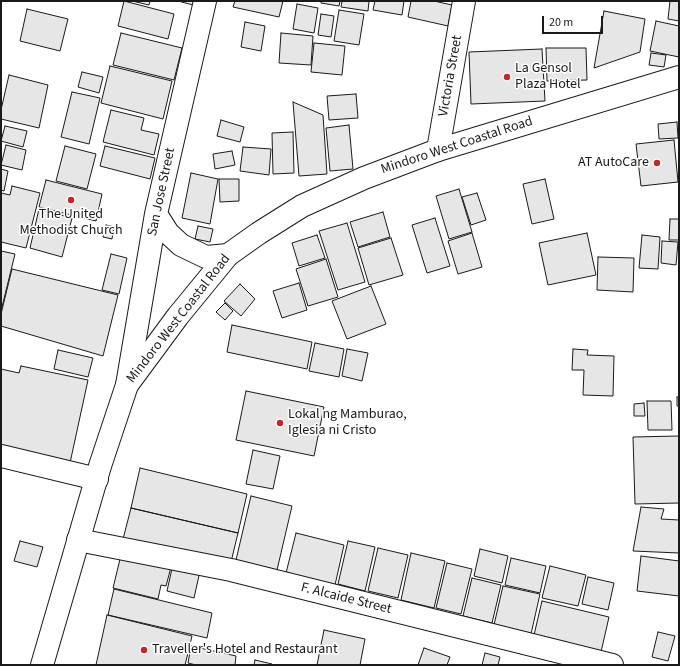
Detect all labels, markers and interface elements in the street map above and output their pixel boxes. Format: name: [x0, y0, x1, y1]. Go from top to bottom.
scale bar: [544, 8, 605, 34]
text: 20 m: [549, 14, 573, 31]
street label: Victoria Street: [436, 34, 466, 118]
place label: La Gensol Plaza Hotel: [515, 61, 581, 94]
marker: La Gensol Plaza Hotel: [502, 72, 512, 82]
street label: Mindoro West Coastal Road: [379, 113, 535, 179]
street label: San Jose Street: [144, 146, 180, 238]
place label: AT AutoCare: [578, 155, 649, 171]
marker: AT AutoCare: [652, 158, 662, 168]
marker: The United Methodist Church: [66, 195, 76, 205]
place label: The United Methodist Church: [19, 207, 123, 240]
street label: Mindoro West Coastal Road: [124, 251, 234, 387]
place label: Lokal ng Mamburao, Iglesia ni Cristo: [288, 407, 407, 440]
marker: Lokal ng Mamburao, Iglesia ni Cristo: [275, 418, 285, 428]
street label: F. Alcaide Street: [299, 580, 393, 618]
place label: Traveller's Hotel and Restaurant: [152, 642, 338, 658]
marker: Traveller's Hotel and Restaurant: [139, 645, 149, 655]

